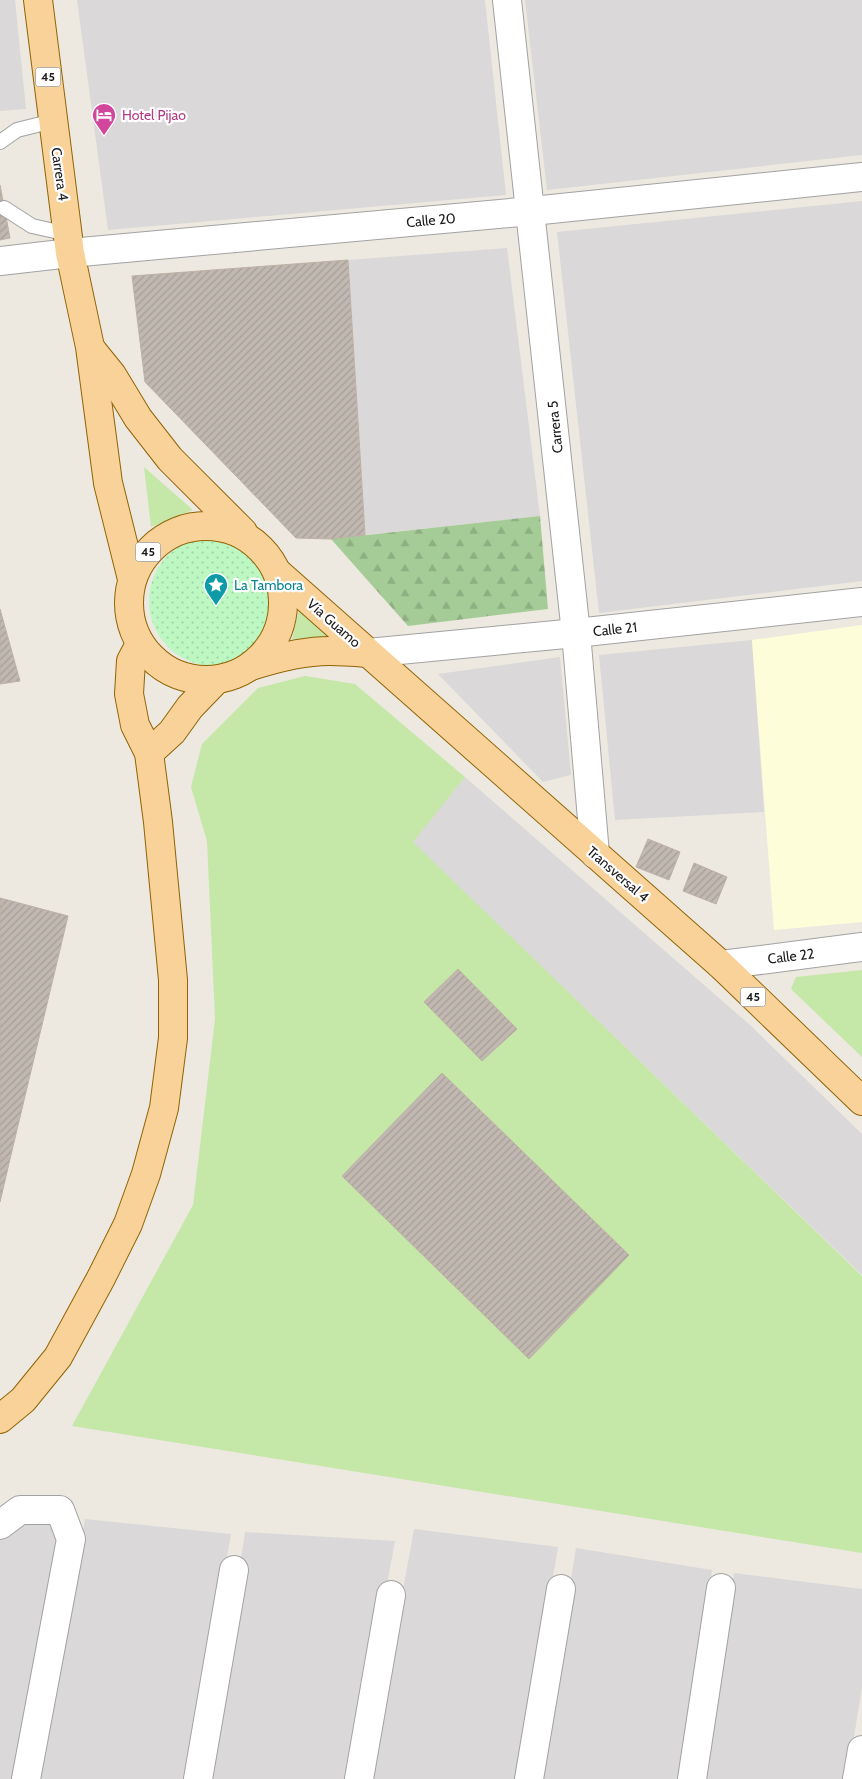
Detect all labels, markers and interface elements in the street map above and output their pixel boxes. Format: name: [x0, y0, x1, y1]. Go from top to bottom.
road number: 45: [36, 68, 60, 86]
hotel icon: Hotel Pijao: [91, 102, 117, 136]
place label: Hotel Pijao: [122, 106, 186, 124]
street label: Carrera 4: [47, 146, 73, 202]
street label: Calle 20: [406, 209, 457, 231]
street label: Carrera 5: [543, 400, 567, 454]
road number: 45: [136, 542, 160, 562]
place icon: La Tambora: [203, 572, 229, 606]
place label: La Tambora: [234, 576, 303, 594]
street label: Vía Guamo: [303, 595, 365, 651]
street label: Calle 21: [592, 618, 638, 640]
street label: Transversal 4: [583, 842, 653, 906]
street label: Calle 22: [767, 944, 815, 968]
road number: 45: [740, 988, 766, 1006]

